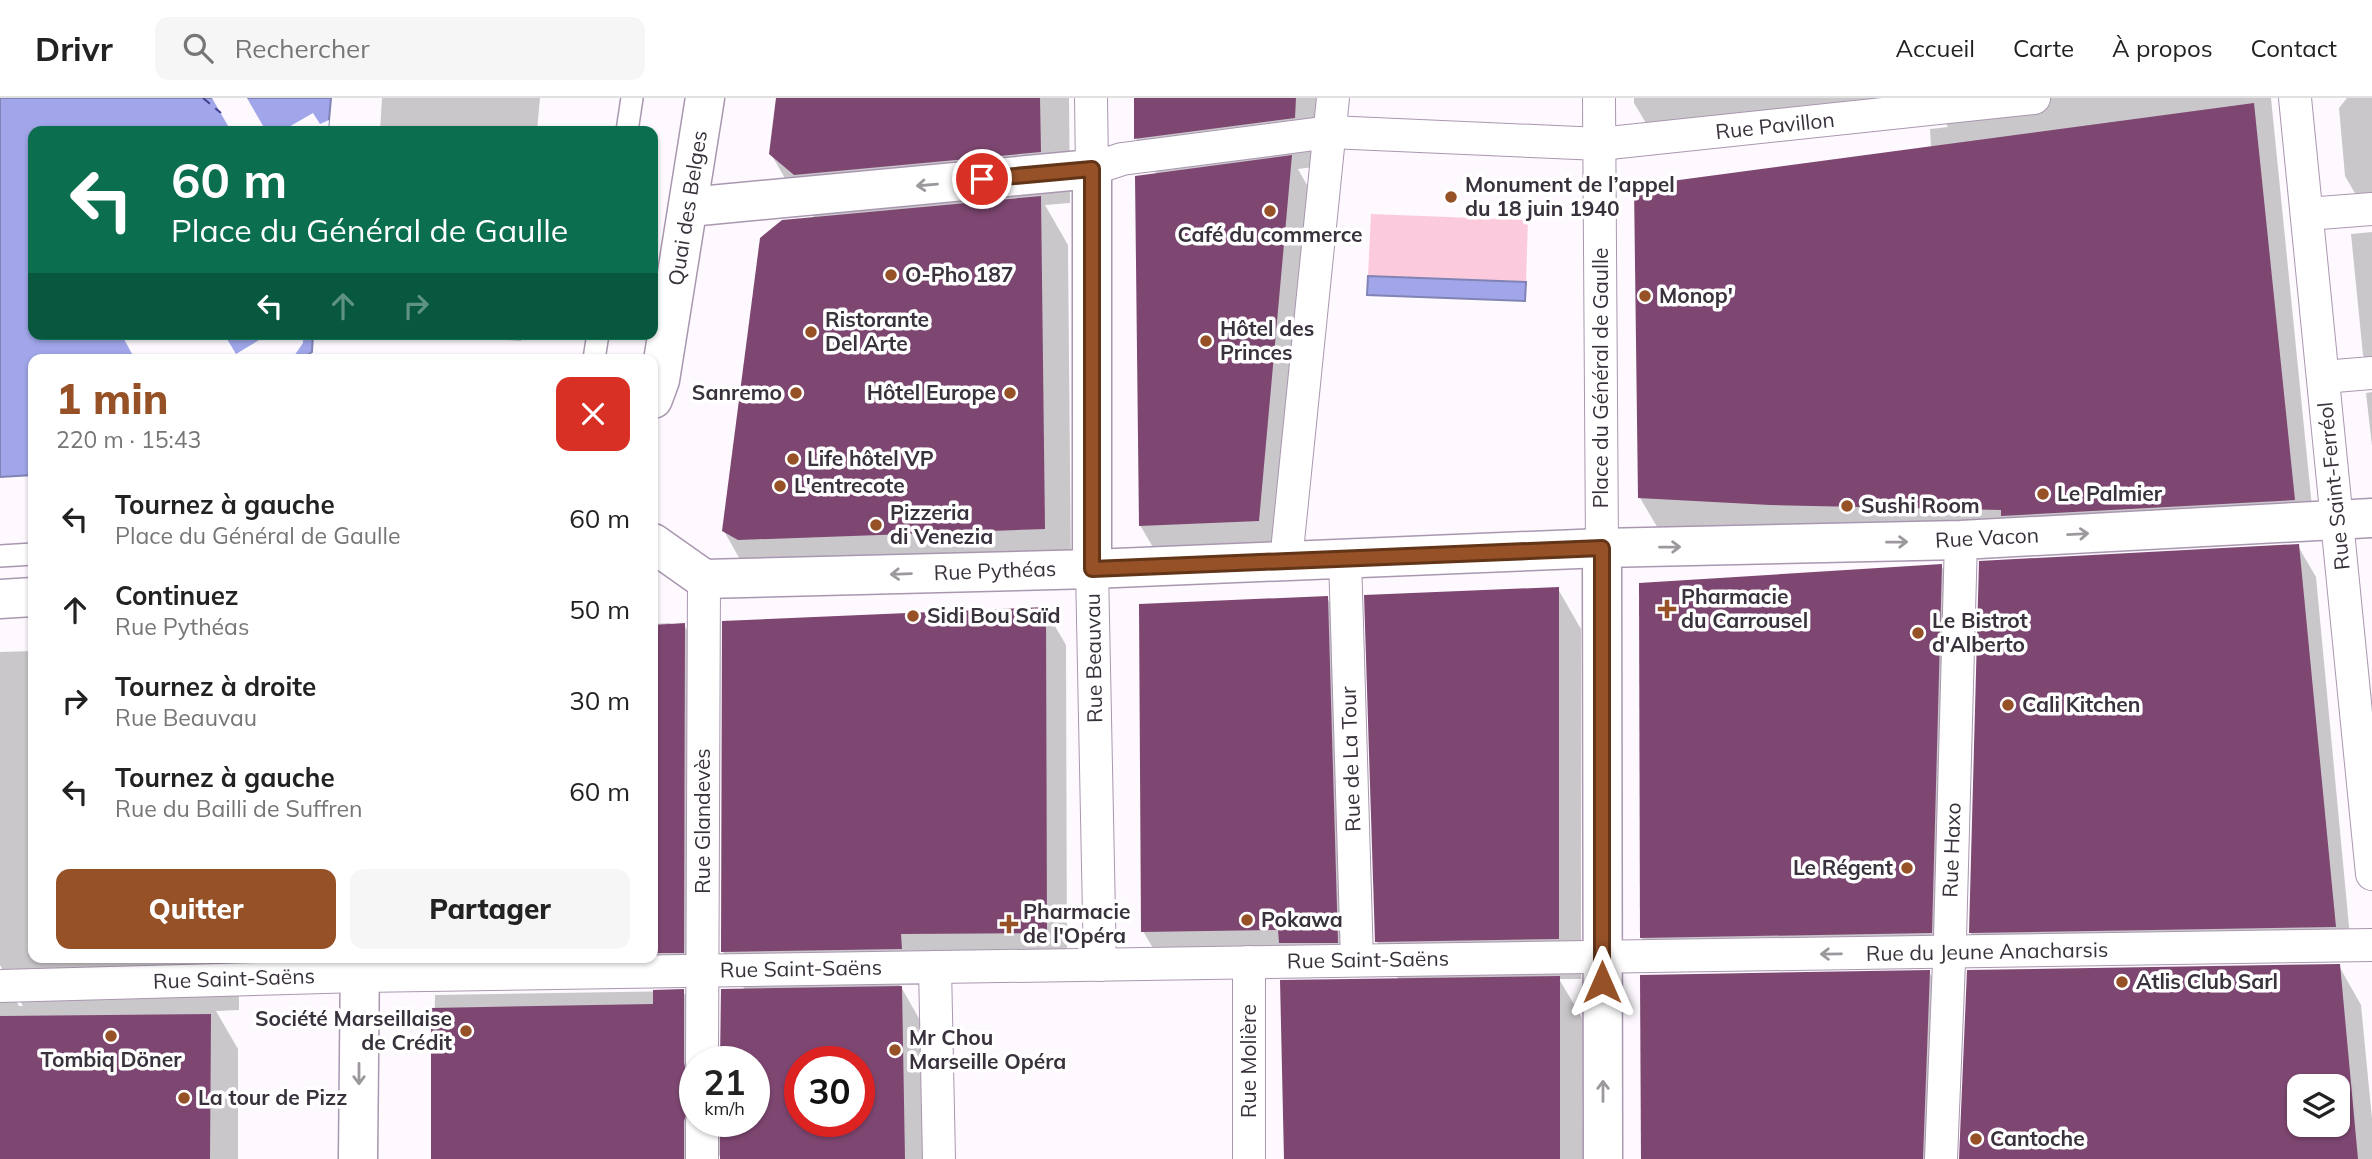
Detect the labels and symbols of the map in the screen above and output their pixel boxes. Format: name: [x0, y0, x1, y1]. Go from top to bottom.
street label: Rue Pavillon: [1714, 106, 1836, 144]
street label: Quai des Belges: [662, 129, 712, 287]
pin: [952, 149, 1012, 209]
place label: Monument de l’appel du 18 juin 1940: [1465, 171, 1675, 221]
one-way arrow: [916, 178, 938, 191]
marker: Monument de l’appel du 18 juin 1940: [1443, 189, 1459, 205]
marker: Café du commerce: [1262, 203, 1278, 219]
place label: Café du commerce: [1177, 221, 1363, 247]
street label: Place du Général de Gaulle: [1587, 248, 1613, 508]
place label: O-Pho 187: [905, 261, 1013, 287]
marker: O-Pho 187: [883, 267, 899, 283]
place label: Monop': [1659, 282, 1733, 308]
marker: Monop': [1637, 288, 1653, 304]
place label: Ristorante Del Arte: [825, 306, 929, 356]
place label: Hôtel des Princes: [1220, 315, 1314, 365]
marker: Ristorante Del Arte: [803, 324, 819, 340]
marker: Hôtel des Princes: [1198, 333, 1214, 349]
place label: Sanremo: [692, 379, 782, 405]
place label: Hôtel Europe: [867, 379, 996, 405]
marker: Sanremo: [788, 385, 804, 401]
marker: Hôtel Europe: [1002, 385, 1018, 401]
street label: Rue Saint-Ferréol: [2311, 401, 2355, 572]
place label: Life hôtel VP: [807, 445, 934, 471]
marker: Life hôtel VP: [785, 451, 801, 467]
place label: L'entrecote: [794, 472, 905, 498]
marker: L'entrecote: [772, 478, 788, 494]
place label: Le Palmier: [2057, 480, 2163, 506]
marker: Le Palmier: [2035, 486, 2051, 502]
place label: Sushi Room: [1861, 492, 1980, 518]
marker: Sushi Room: [1839, 498, 1855, 514]
place label: Pizzeria di Venezia: [890, 499, 993, 549]
marker: Pizzeria di Venezia: [868, 517, 884, 533]
street label: Rue Vacon: [1934, 521, 2040, 553]
one-way arrow: [2066, 527, 2089, 540]
one-way arrow: [1886, 535, 1909, 549]
one-way arrow: [1658, 540, 1681, 554]
street label: Rue Pythéas: [933, 555, 1057, 585]
one-way arrow: [890, 567, 913, 581]
place label: Pharmacie du Carrousel: [1681, 583, 1808, 633]
street label: Rue Beauvau: [1079, 593, 1107, 723]
marker: Pharmacie du Carrousel: [1659, 601, 1675, 617]
place label: Sidi Bou Saïd: [927, 602, 1061, 628]
place label: Le Bistrot d'Alberto: [1932, 607, 2028, 657]
marker: Sidi Bou Saïd: [905, 608, 921, 624]
marker: Le Bistrot d'Alberto: [1910, 625, 1926, 641]
street label: Rue de La Tour: [1334, 686, 1366, 832]
place label: Cali Kitchen: [2022, 691, 2140, 717]
marker: Cali Kitchen: [2000, 697, 2016, 713]
street label: Rue Glandevès: [689, 748, 715, 894]
street label: Rue Haxo: [1936, 802, 1966, 898]
place label: Le Régent: [1793, 854, 1893, 880]
marker: Le Régent: [1899, 860, 1915, 876]
place label: Pharmacie de l'Opéra: [1023, 898, 1130, 948]
place label: Pokawa: [1261, 906, 1343, 932]
marker: Pokawa: [1239, 912, 1255, 928]
marker: Pharmacie de l'Opéra: [1001, 916, 1017, 932]
street label: Rue du Jeune Anacharsis: [1866, 936, 2108, 966]
street label: Rue Saint-Saëns: [1287, 945, 1449, 973]
position arrow: [1565, 945, 1639, 1019]
one-way arrow: [1820, 947, 1843, 961]
street label: Rue Saint-Saëns: [720, 954, 882, 982]
street label: Rue Saint-Saëns: [153, 962, 315, 994]
place label: Atlis Club Sarl: [2136, 968, 2278, 994]
marker: Atlis Club Sarl: [2114, 974, 2130, 990]
street label: Rue Molière: [1235, 1004, 1261, 1118]
place label: Société Marseillaise de Crédit: [255, 1005, 452, 1055]
marker: Société Marseillaise de Crédit: [458, 1023, 474, 1039]
place label: Mr Chou Marseille Opéra: [909, 1024, 1066, 1074]
marker: Tombiq Döner: [103, 1028, 119, 1044]
marker: Mr Chou Marseille Opéra: [887, 1042, 903, 1058]
place label: Tombiq Döner: [41, 1046, 182, 1072]
speed limit sign: 30: [784, 1046, 875, 1137]
one-way arrow: [352, 1063, 365, 1086]
one-way arrow: [1596, 1080, 1610, 1103]
place label: La tour de Pizz: [198, 1084, 347, 1110]
marker: La tour de Pizz: [176, 1090, 192, 1106]
place label: Cantoche: [1990, 1125, 2085, 1151]
marker: Cantoche: [1968, 1131, 1984, 1147]

